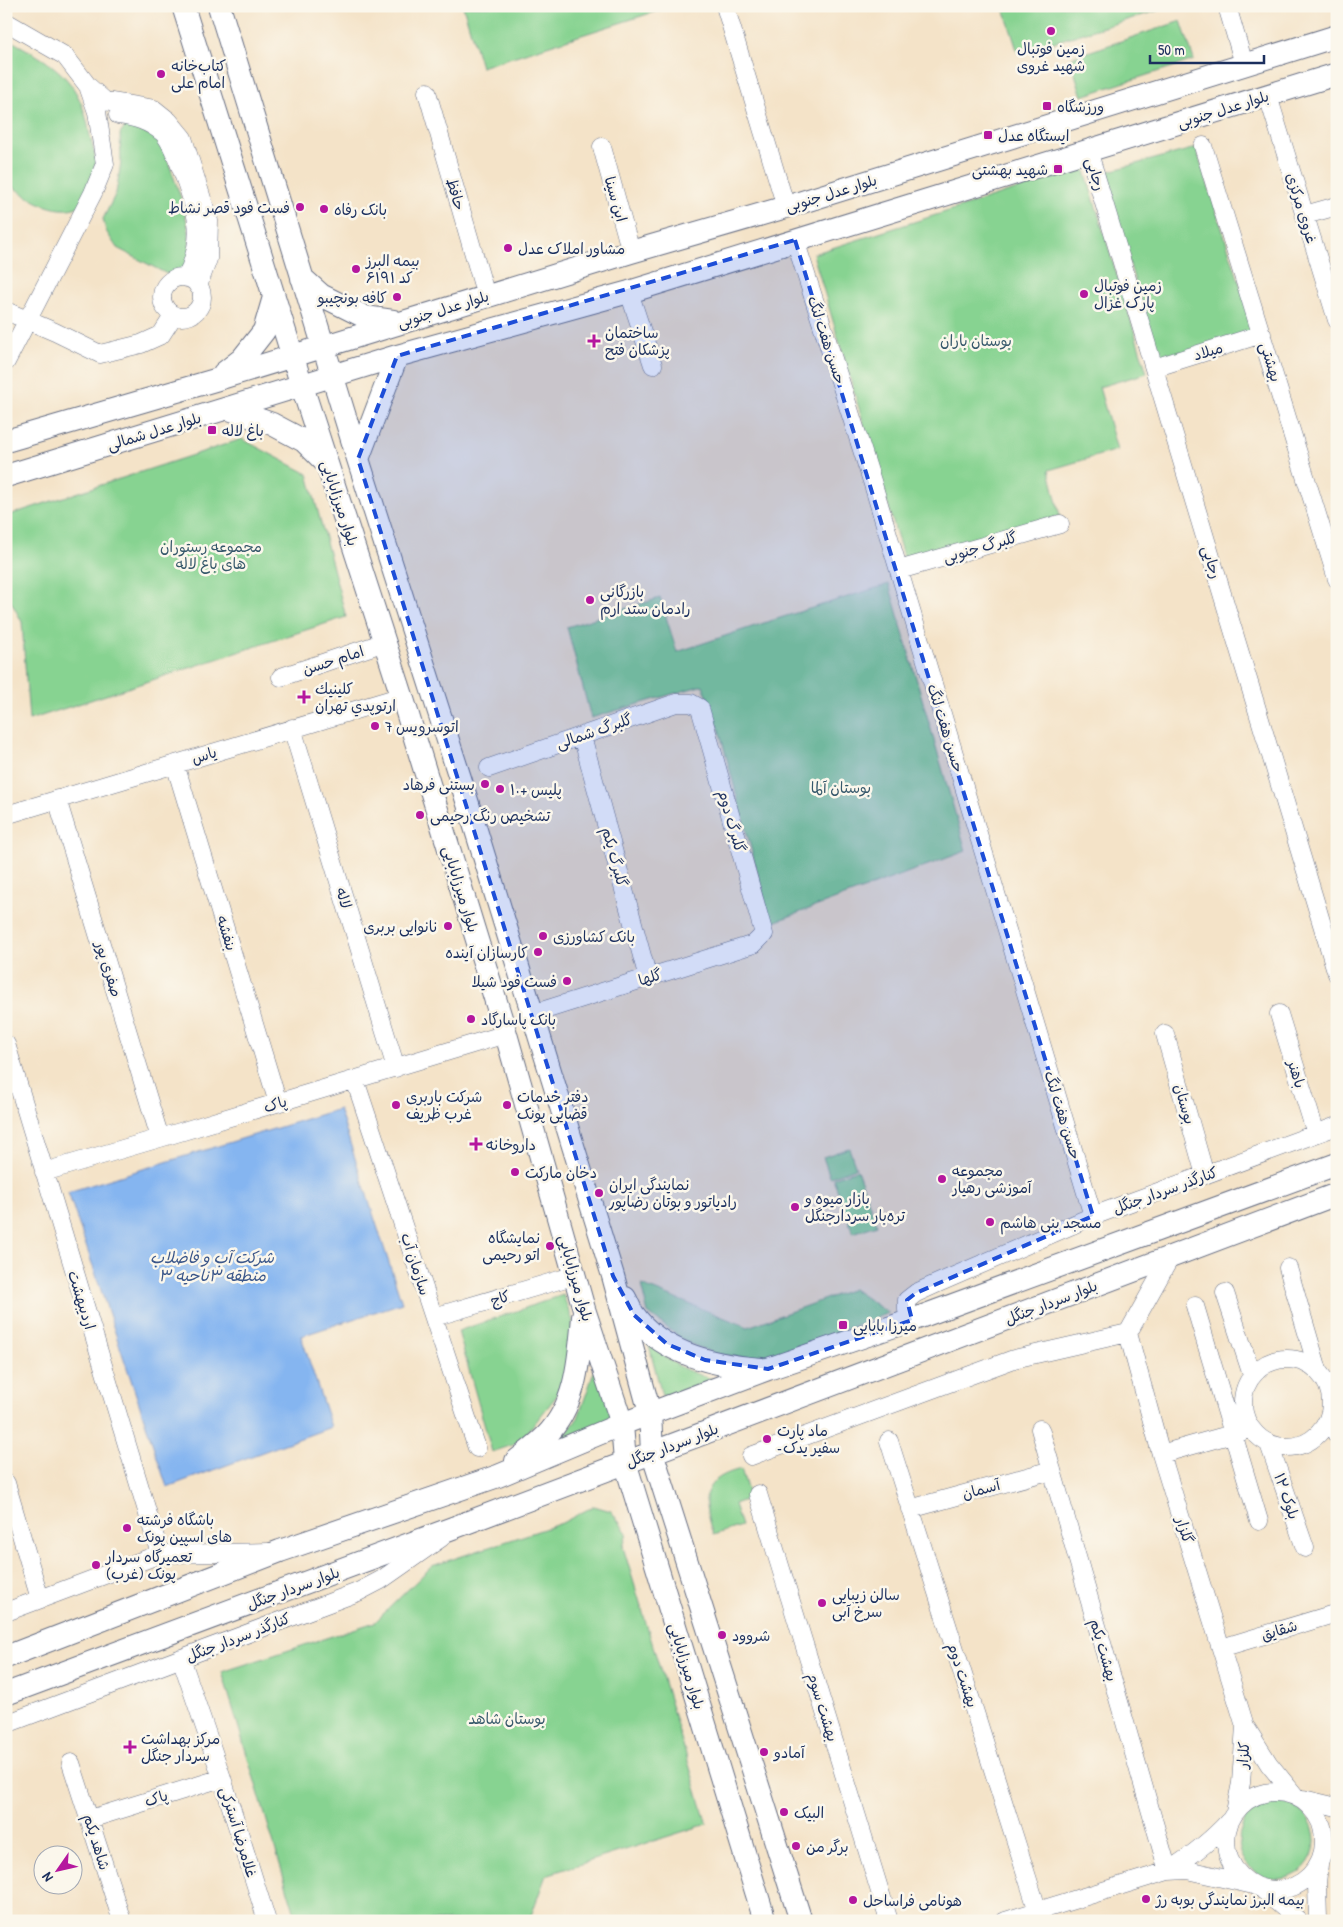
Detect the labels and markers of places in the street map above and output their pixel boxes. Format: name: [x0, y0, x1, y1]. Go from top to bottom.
marker: زمین فوتبال شهید غروی: [1045, 25, 1057, 37]
place label: زمین فوتبال شهید غروی: [1017, 38, 1085, 76]
place label: کتاب‌خانه امام علی: [171, 55, 226, 94]
marker: کتاب‌خانه امام علی: [155, 68, 167, 80]
place label: ورزشگاه: [1057, 96, 1104, 117]
marker: ورزشگاه: [1041, 100, 1053, 112]
place label: ایستگاه عدل: [998, 125, 1069, 146]
marker: ایستگاه عدل: [982, 129, 994, 141]
place label: شهید بهشتی: [972, 159, 1048, 180]
marker: شهید بهشتی: [1052, 163, 1064, 175]
place label: فست فود قصر نشاط: [168, 197, 290, 218]
place label: بانک رفاه: [334, 199, 387, 220]
marker: فست فود قصر نشاط: [294, 201, 306, 213]
marker: بانک رفاه: [318, 203, 330, 215]
place label: مشاور املاک عدل: [518, 238, 625, 259]
marker: مشاور املاک عدل: [502, 242, 514, 254]
place label: بیمه البرز کد ۶۱۹۱: [365, 250, 420, 288]
marker: بیمه البرز کد ۶۱۹۱: [350, 263, 362, 275]
place label: زمین فوتبال پارک غزال: [1094, 275, 1162, 313]
place label: کافه بونچیبو: [316, 287, 387, 308]
marker: زمین فوتبال پارک غزال: [1078, 288, 1090, 300]
marker: کافه بونچیبو: [391, 291, 403, 303]
place label: ساختمان پزشکان فتح: [605, 322, 670, 360]
marker: ساختمان پزشکان فتح: [587, 334, 601, 348]
place label: باغ لاله: [222, 420, 264, 441]
marker: باغ لاله: [206, 424, 218, 436]
place label: بازرگانی رادمان ستد ارم: [600, 581, 690, 620]
marker: بازرگانی رادمان ستد ارم: [584, 594, 596, 606]
place label: كلينيك ارتوپدي تهران: [315, 678, 396, 717]
marker: كلينيك ارتوپدي تهران: [297, 690, 311, 704]
place label: اتوسرویس 7: [385, 716, 459, 737]
marker: اتوسرویس 7: [369, 720, 381, 732]
place label: بستنی فرهاد: [403, 774, 475, 795]
marker: بستنی فرهاد: [479, 778, 491, 790]
place label: پلیس +۱۰: [510, 779, 562, 800]
marker: پلیس +۱۰: [494, 783, 506, 795]
place label: تشخیص رنگ رحیمی: [430, 805, 551, 826]
marker: تشخیص رنگ رحیمی: [414, 809, 426, 821]
place label: نانوایی بربری: [363, 916, 438, 937]
marker: نانوایی بربری: [442, 920, 454, 932]
place label: بانک کشاورزی: [553, 926, 635, 947]
marker: بانک کشاورزی: [537, 930, 549, 942]
place label: کارسازان آینده: [445, 942, 528, 963]
marker: کارسازان آینده: [532, 946, 544, 958]
place label: فست فود شیلا: [472, 971, 557, 992]
marker: فست فود شیلا: [561, 975, 573, 987]
place label: بانک پاسارگاد: [481, 1009, 556, 1030]
marker: بانک پاسارگاد: [465, 1013, 477, 1025]
place label: شرکت باربری غرب ظریف: [406, 1086, 482, 1124]
place label: دفتر خدمات قضایی پونک: [517, 1086, 588, 1124]
marker: شرکت باربری غرب ظریف: [390, 1099, 402, 1111]
marker: دفتر خدمات قضایی پونک: [501, 1099, 513, 1111]
place label: داروخانه: [486, 1134, 536, 1155]
marker: داروخانه: [470, 1138, 482, 1150]
place label: مجموعه آموزشی رهیار: [951, 1160, 1033, 1198]
place label: دخان مارکت: [525, 1162, 597, 1183]
marker: دخان مارکت: [509, 1166, 521, 1178]
marker: مجموعه آموزشی رهیار: [936, 1173, 948, 1185]
place label: نمایندگی ایران رادیاتور و بوتان رضاپور: [608, 1174, 737, 1212]
marker: نمایندگی ایران رادیاتور و بوتان رضاپور: [593, 1187, 605, 1199]
place label: بازار میوه و تره‌بار سردارجنگل: [804, 1188, 906, 1226]
marker: بازار میوه و تره‌بار سردارجنگل: [789, 1201, 801, 1213]
place label: مسجد بنی هاشم: [1000, 1212, 1101, 1235]
marker: مسجد بنی هاشم: [984, 1216, 996, 1228]
place label: نمایشگاه اتو رحیمی: [482, 1227, 540, 1265]
marker: نمایشگاه اتو رحیمی: [544, 1240, 556, 1252]
place label: میرزا بابایی: [853, 1315, 917, 1336]
marker: میرزا بابایی: [837, 1319, 849, 1331]
place label: ماد پارت -سفیر یدک: [777, 1420, 840, 1458]
marker: ماد پارت -سفیر یدک: [761, 1433, 773, 1445]
place label: باشگاه فرشته های اسپین پونک: [137, 1509, 232, 1547]
marker: باشگاه فرشته های اسپین پونک: [121, 1522, 133, 1534]
place label: تعمیرگاه سردار پونک (غرب): [105, 1546, 193, 1584]
marker: تعمیرگاه سردار پونک (غرب): [90, 1559, 102, 1571]
place label: سالن زیبایی سرخ آبی: [832, 1584, 900, 1622]
marker: سالن زیبایی سرخ آبی: [816, 1597, 828, 1609]
place label: شروود: [732, 1625, 770, 1646]
marker: شروود: [716, 1629, 728, 1641]
place label: مرکز بهداشت سردار جنگل: [141, 1728, 220, 1766]
marker: مرکز بهداشت سردار جنگل: [123, 1740, 137, 1754]
place label: آمادو: [773, 1742, 806, 1763]
marker: آمادو: [758, 1746, 770, 1758]
place label: البیک: [794, 1802, 824, 1823]
marker: البیک: [778, 1806, 790, 1818]
place label: برگر من: [806, 1836, 849, 1857]
marker: برگر من: [790, 1840, 802, 1852]
place label: بیمه البرز نمایندگی بوبه رژ: [1155, 1889, 1305, 1910]
place label: هونامی فراساحل: [863, 1890, 962, 1911]
marker: بیمه البرز نمایندگی بوبه رژ: [1140, 1893, 1152, 1905]
marker: هونامی فراساحل: [847, 1894, 859, 1906]

